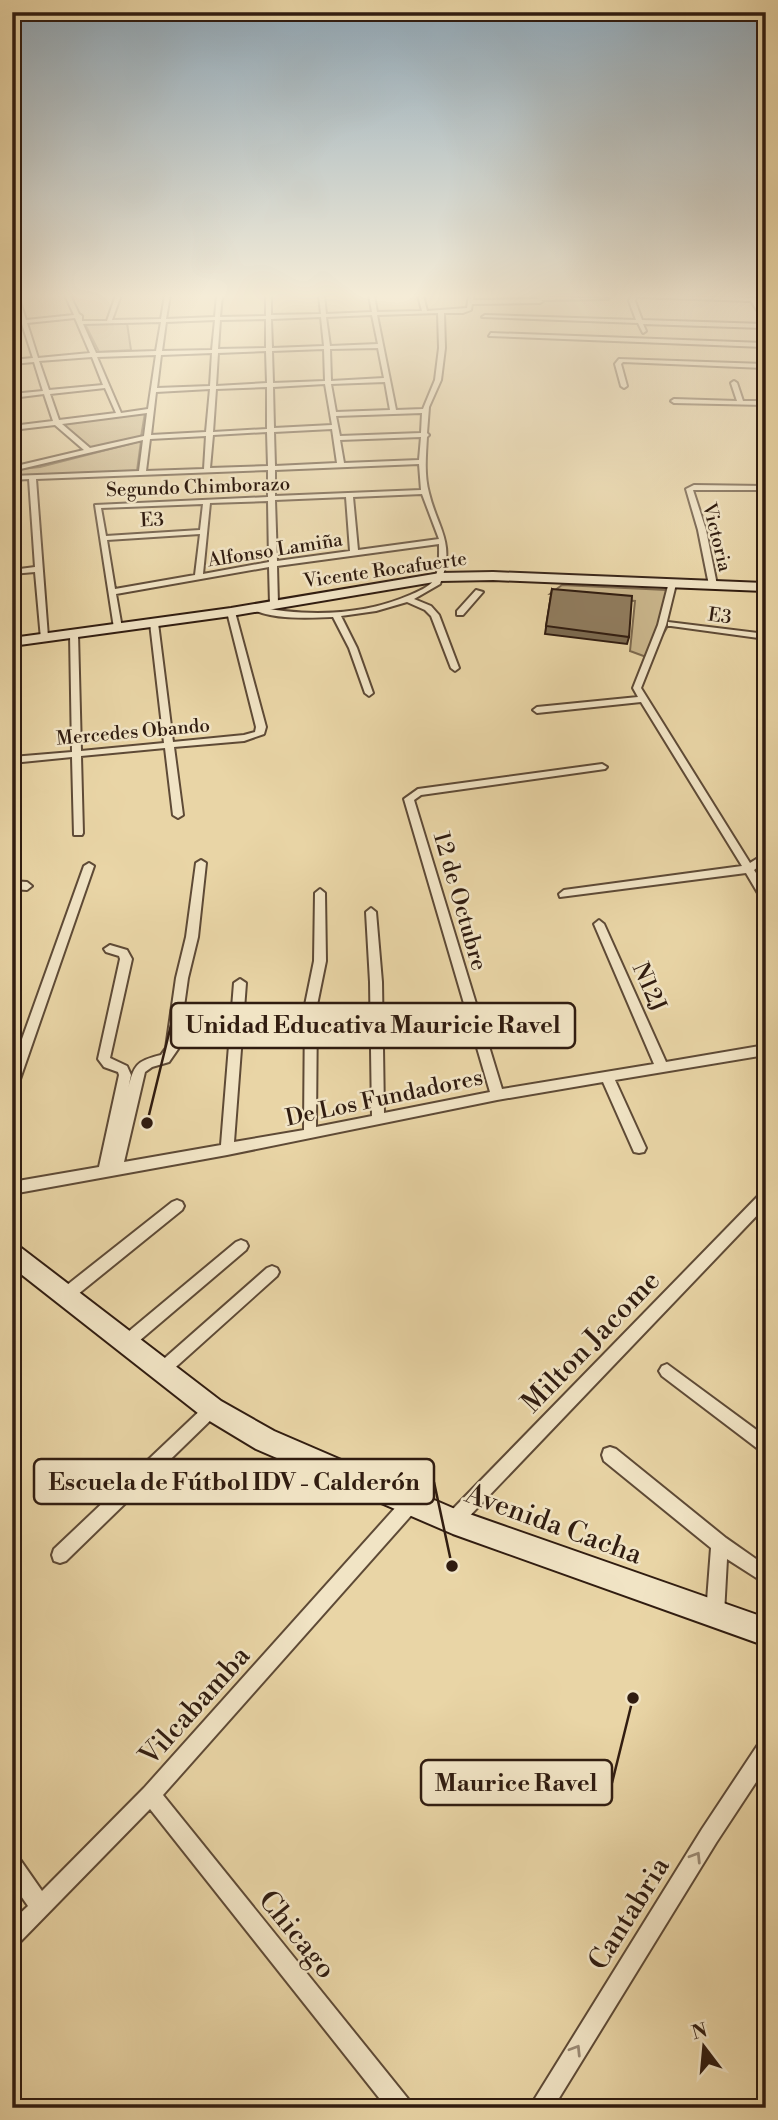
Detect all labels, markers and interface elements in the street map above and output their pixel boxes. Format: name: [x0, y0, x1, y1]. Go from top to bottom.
street label: Segundo Chimborazo: [106, 472, 291, 502]
street label: Victoria: [697, 499, 737, 574]
street label: E3: [140, 507, 164, 533]
street label: Alfonso Lamiña: [205, 527, 345, 573]
street label: Vicente Rocafuerte: [301, 547, 468, 593]
street label: E3: [706, 602, 733, 630]
street label: Mercedes Obando: [55, 713, 211, 751]
street label: 12 de Octubre: [427, 829, 493, 974]
street label: N12J: [626, 958, 672, 1016]
callout: Unidad Educativa Mauricie Ravel: [171, 1003, 575, 1048]
text: Unidad Educativa Mauricie Ravel: [185, 1011, 561, 1041]
street label: De Los Fundadores: [283, 1063, 485, 1133]
street label: Milton Jacome: [514, 1263, 668, 1421]
callout: Escuela de Fútbol IDV - Calderón: [34, 1459, 434, 1504]
text: Escuela de Fútbol IDV - Calderón: [48, 1468, 420, 1498]
street label: Avenida Cacha: [459, 1476, 647, 1573]
street label: Vilcabamba: [132, 1638, 259, 1774]
callout: Maurice Ravel: [421, 1760, 612, 1805]
text: Maurice Ravel: [435, 1769, 598, 1799]
street label: Cantabria: [581, 1850, 678, 1977]
one-way arrow: [687, 1851, 700, 1864]
street label: Chicago: [251, 1884, 343, 1986]
north arrow: [670, 2011, 740, 2082]
text: N: [689, 2018, 710, 2045]
one-way arrow: [567, 2044, 580, 2057]

